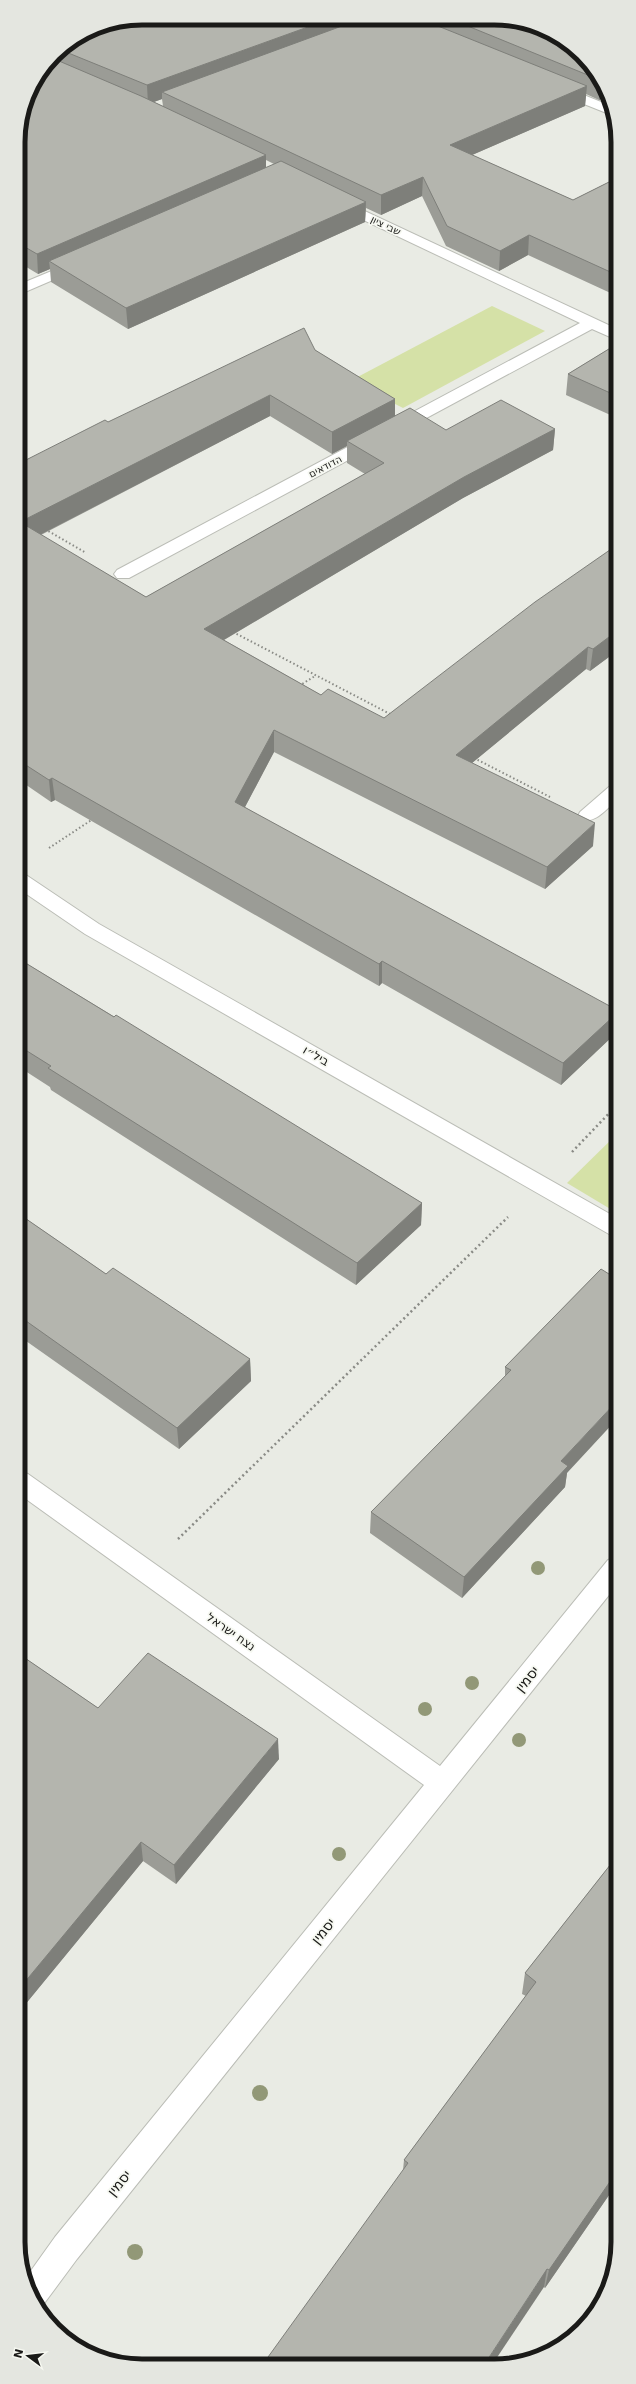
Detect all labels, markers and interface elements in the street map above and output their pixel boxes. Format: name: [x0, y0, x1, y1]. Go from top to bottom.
street label: שבי ציון: [369, 214, 403, 237]
street label: הדודאים: [307, 453, 344, 480]
street label: ביל״ו: [301, 1043, 331, 1069]
street label: נצח ישראל: [204, 1610, 258, 1654]
street label: יסמין: [512, 1663, 542, 1695]
street label: יסמין: [308, 1915, 338, 1947]
street label: יסמין: [104, 2167, 134, 2199]
north arrow: [8, 2336, 48, 2376]
text: N: [11, 2347, 26, 2360]

